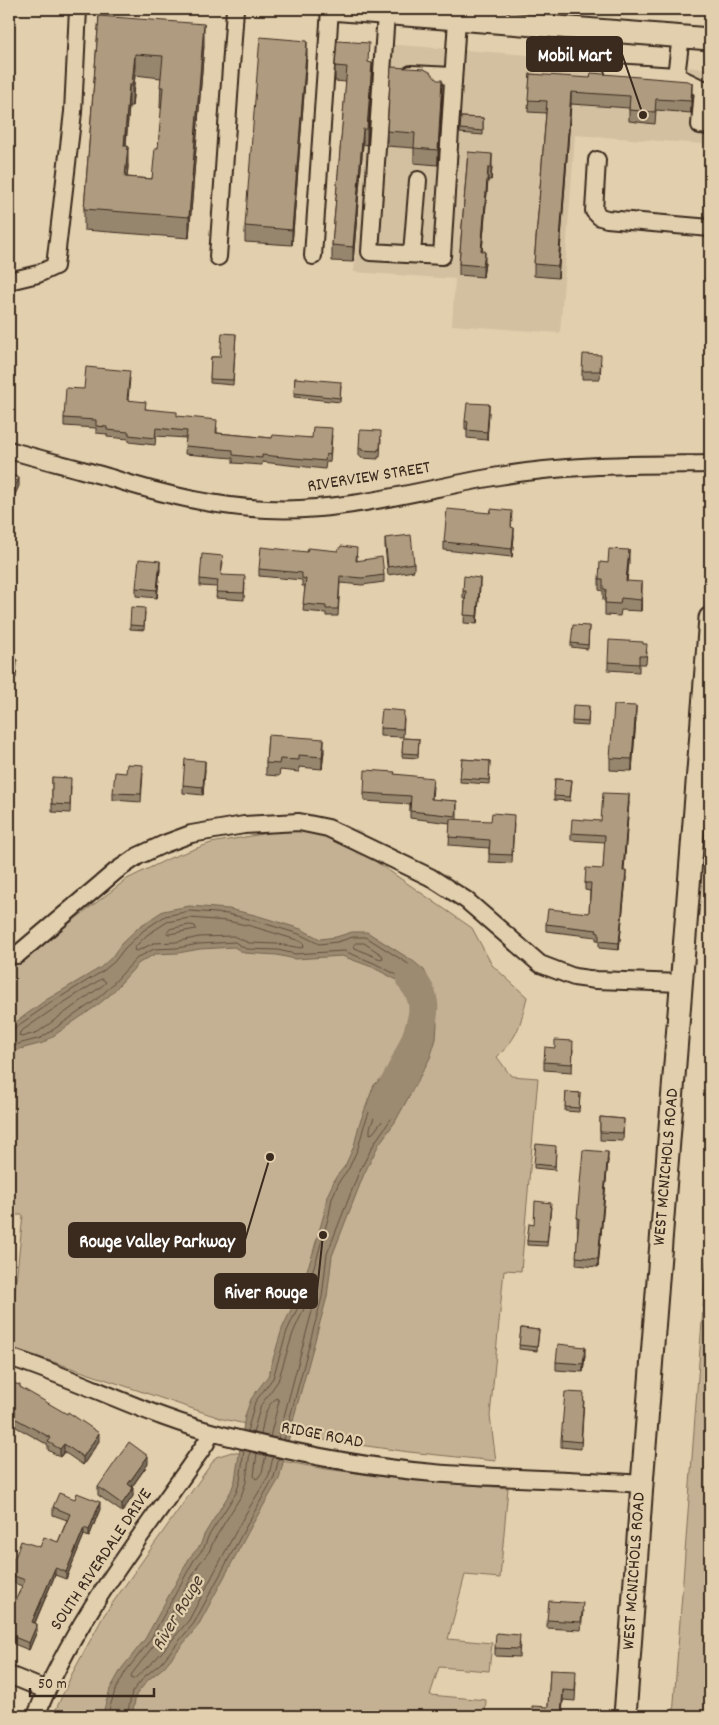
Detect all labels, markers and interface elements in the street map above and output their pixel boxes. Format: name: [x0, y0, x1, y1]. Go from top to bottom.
callout: Mobil Mart: [527, 37, 622, 71]
text: Mobil Mart: [538, 44, 612, 71]
street label: RIVERVIEW STREET: [306, 456, 432, 500]
street label: WEST MCNICHOLS ROAD: [648, 1087, 686, 1247]
callout: Rouge Valley Parkway: [69, 1223, 245, 1257]
text: Rouge Valley Parkway: [79, 1230, 236, 1257]
callout: River Rouge: [215, 1274, 317, 1308]
text: River Rouge: [225, 1281, 308, 1308]
street label: RIDGE ROAD: [279, 1416, 365, 1456]
street label: SOUTH RIVERDALE DRIVE: [45, 1484, 159, 1636]
street label: WEST MCNICHOLS ROAD: [617, 1491, 653, 1651]
water label: River Rouge: [146, 1570, 213, 1657]
scale bar: [30, 1665, 154, 1697]
text: 50 m: [38, 1674, 67, 1696]

